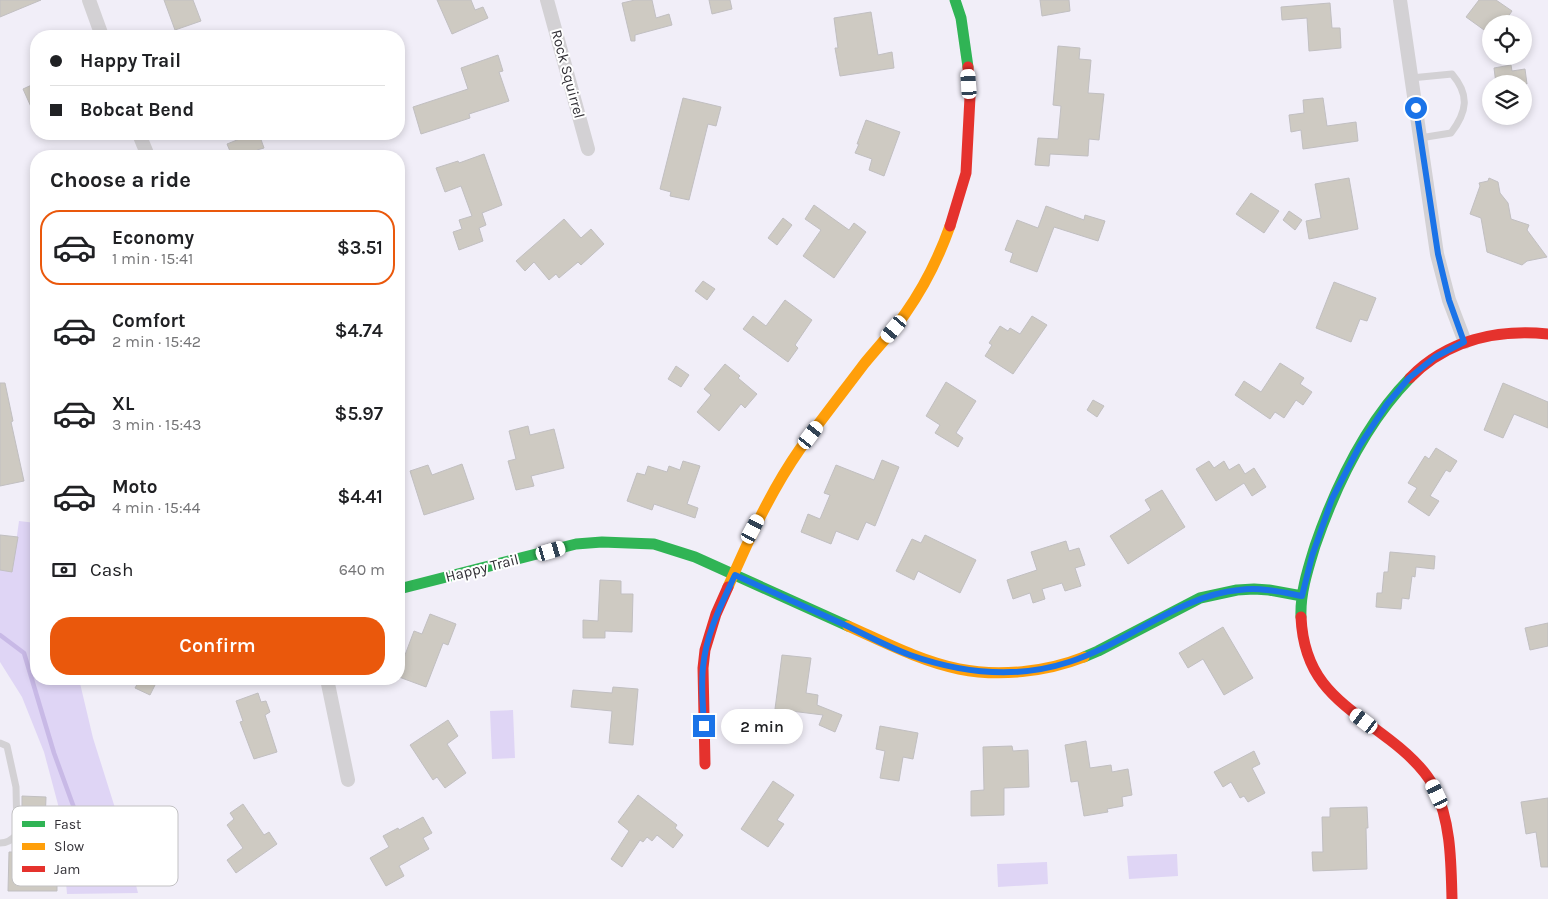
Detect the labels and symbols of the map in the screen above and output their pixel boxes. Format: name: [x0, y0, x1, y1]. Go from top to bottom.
street label: Rock Squirrel: [547, 28, 589, 120]
car: [960, 69, 977, 99]
route start: [1405, 97, 1427, 119]
car: [878, 313, 909, 345]
car: [795, 419, 826, 451]
car: [739, 512, 766, 546]
car: [534, 540, 567, 562]
street label: Happy Trail: [443, 550, 521, 586]
car: [1347, 706, 1380, 736]
callout: 2 min: [722, 708, 804, 744]
route end: [693, 715, 715, 737]
car: [1423, 777, 1450, 811]
legend: [12, 806, 178, 886]
text: Fast: [54, 816, 81, 833]
text: Slow: [54, 838, 84, 855]
text: Jam: [54, 861, 80, 878]

